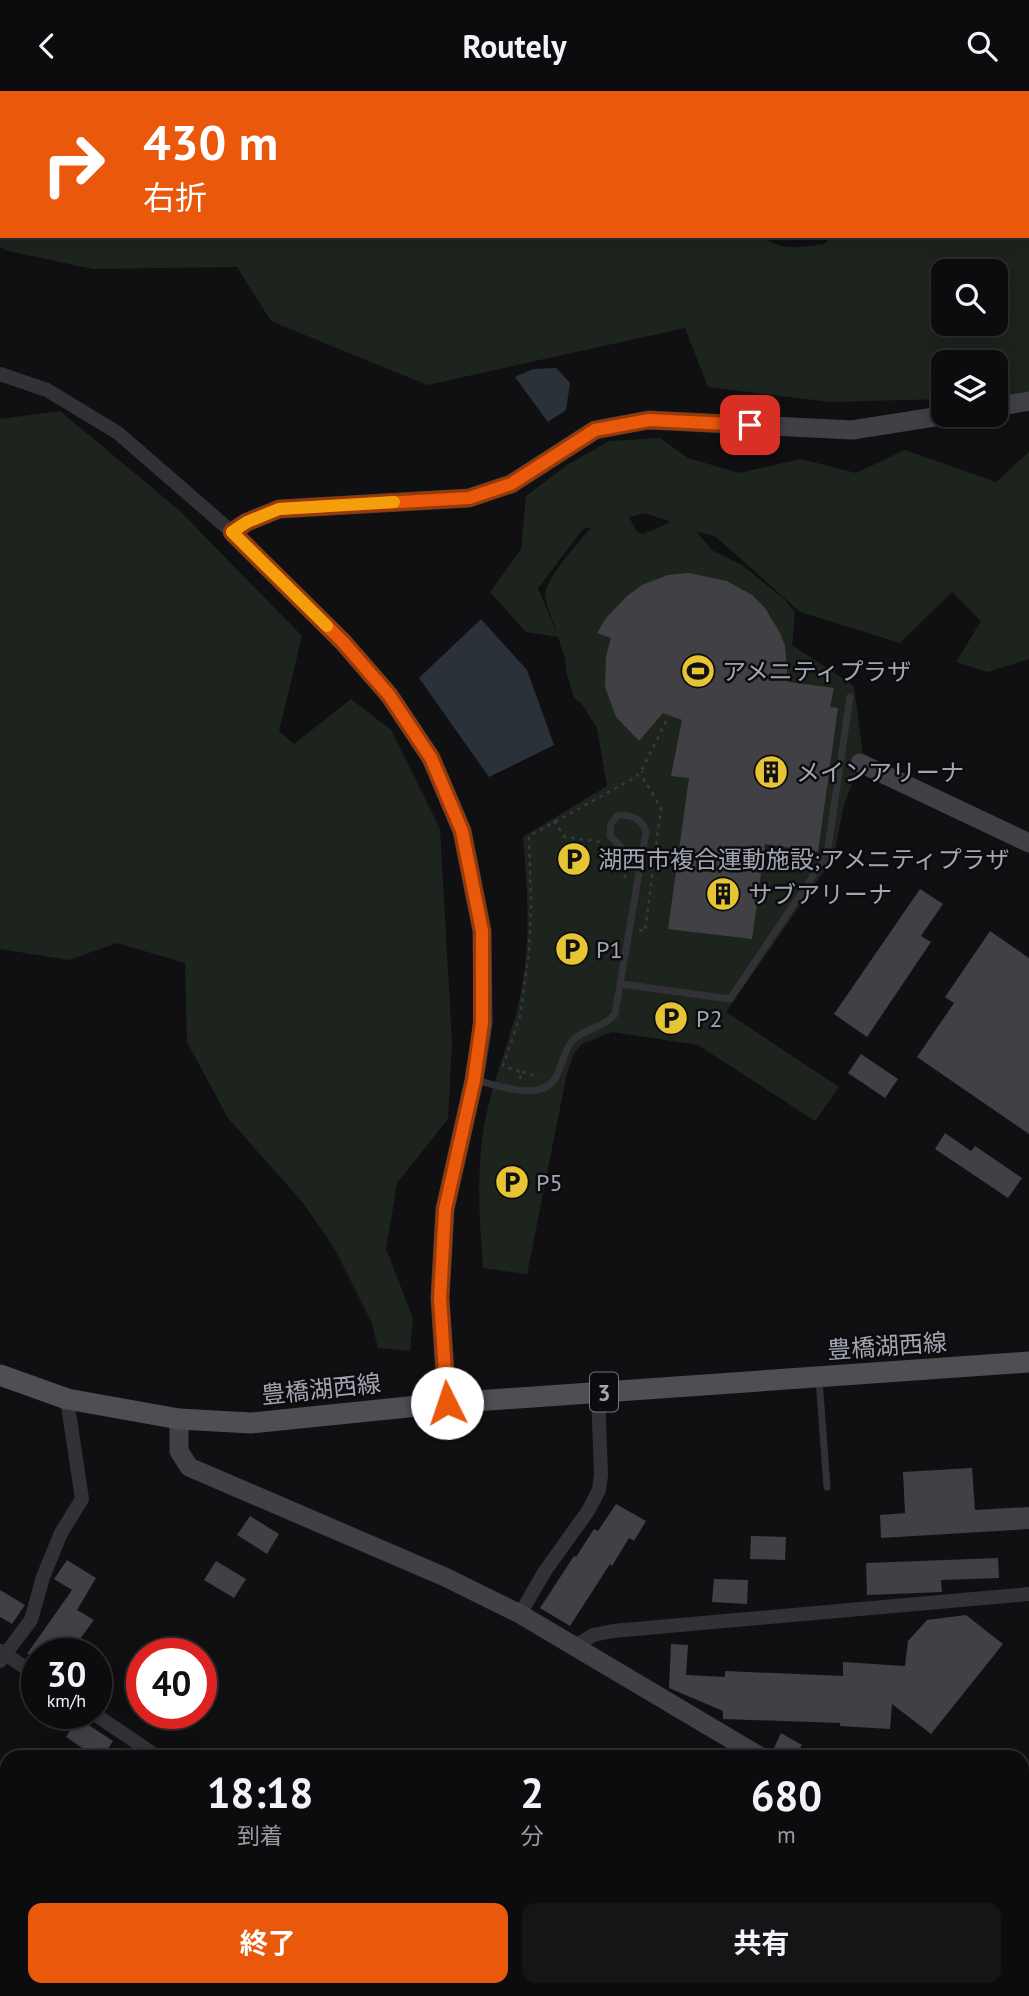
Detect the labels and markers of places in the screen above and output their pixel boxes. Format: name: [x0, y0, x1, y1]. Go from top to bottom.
pin: [720, 395, 780, 455]
sports icon: アメニティプラザ: [679, 652, 717, 690]
place label: アメニティプラザ: [722, 656, 911, 687]
building icon: メインアリーナ: [752, 753, 790, 791]
place label: メインアリーナ: [796, 757, 964, 788]
parking icon: 湖西市複合運動施設;アメニティプラザ: [555, 840, 593, 878]
place label: 湖西市複合運動施設;アメニティプラザ: [598, 844, 1010, 875]
building icon: サブアリーナ: [704, 875, 742, 913]
place label: サブアリーナ: [748, 879, 892, 910]
parking icon: P1: [553, 930, 591, 968]
place label: P1: [596, 934, 623, 965]
parking icon: P2: [652, 999, 690, 1037]
place label: P2: [696, 1003, 723, 1034]
parking icon: P5: [493, 1163, 531, 1201]
place label: P5: [536, 1167, 563, 1198]

